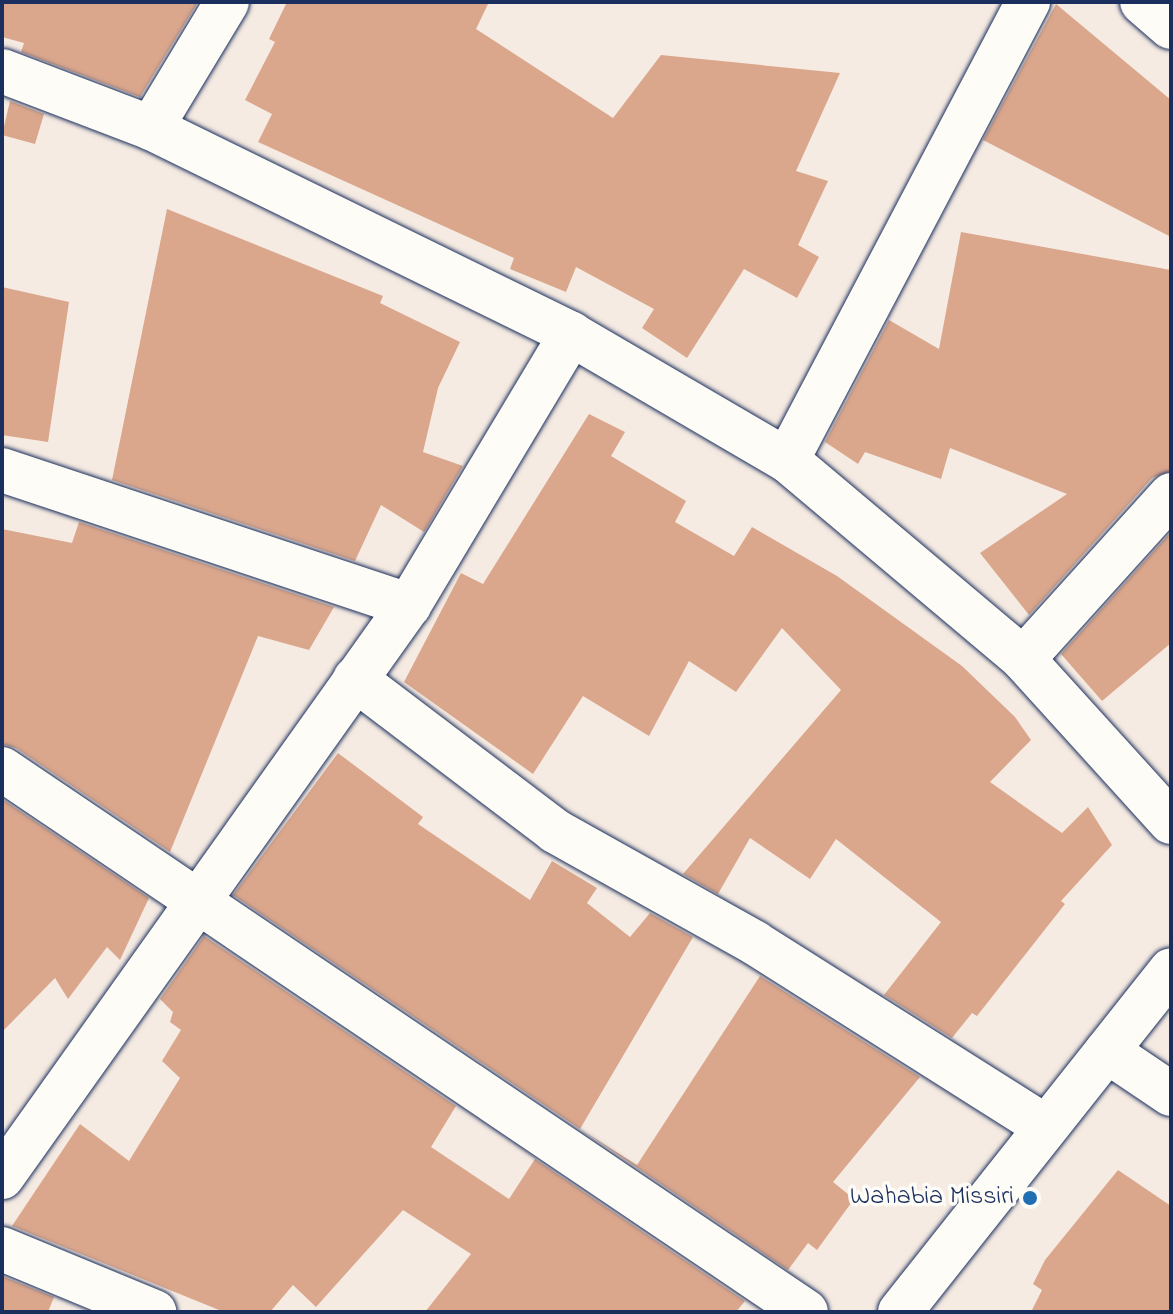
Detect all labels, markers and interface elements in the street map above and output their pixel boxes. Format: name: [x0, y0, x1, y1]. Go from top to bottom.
place label: Wahabia Missiri: [850, 1182, 1014, 1214]
marker: Wahabia Missiri: [1021, 1189, 1039, 1207]

